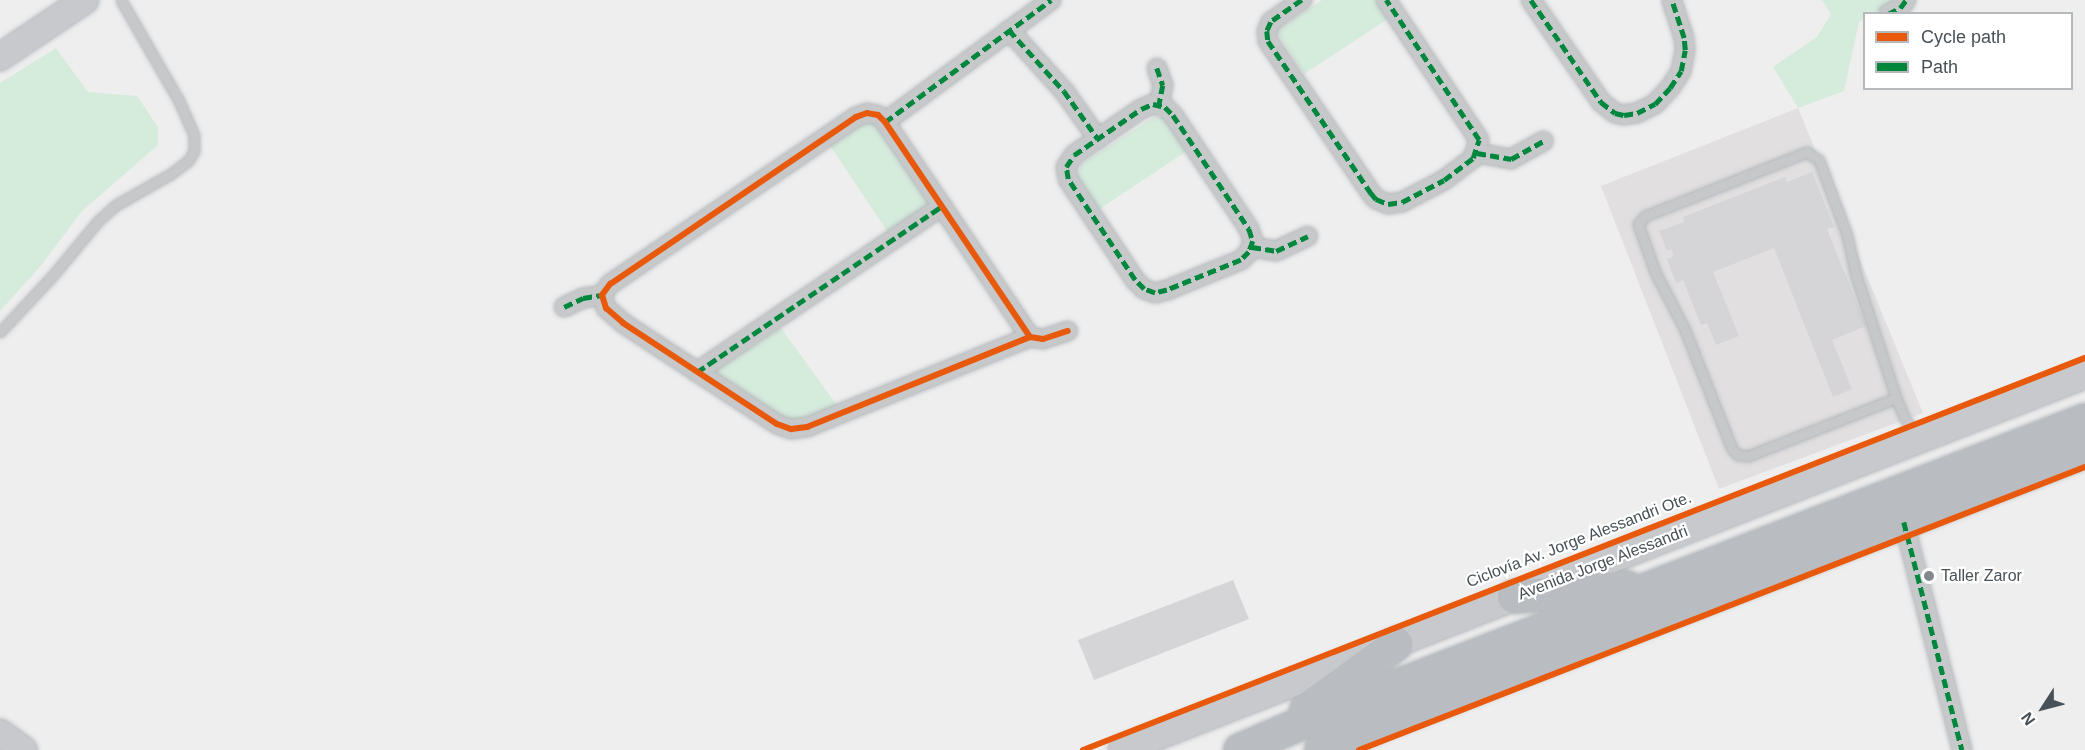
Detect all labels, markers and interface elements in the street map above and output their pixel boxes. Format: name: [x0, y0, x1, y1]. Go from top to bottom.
legend: [1863, 12, 2073, 90]
text: Cycle path: [1921, 27, 2006, 47]
text: Path: [1921, 57, 1958, 77]
street label: Ciclovía Av. Jorge Alessandri Ote.: [1463, 488, 1695, 592]
street label: Avenida Jorge Alessandri: [1515, 522, 1691, 604]
place label: Taller Zaror: [1941, 566, 2022, 586]
marker: Taller Zaror: [1922, 569, 1936, 583]
north arrow: [2013, 678, 2073, 738]
text: N: [2018, 709, 2038, 729]

